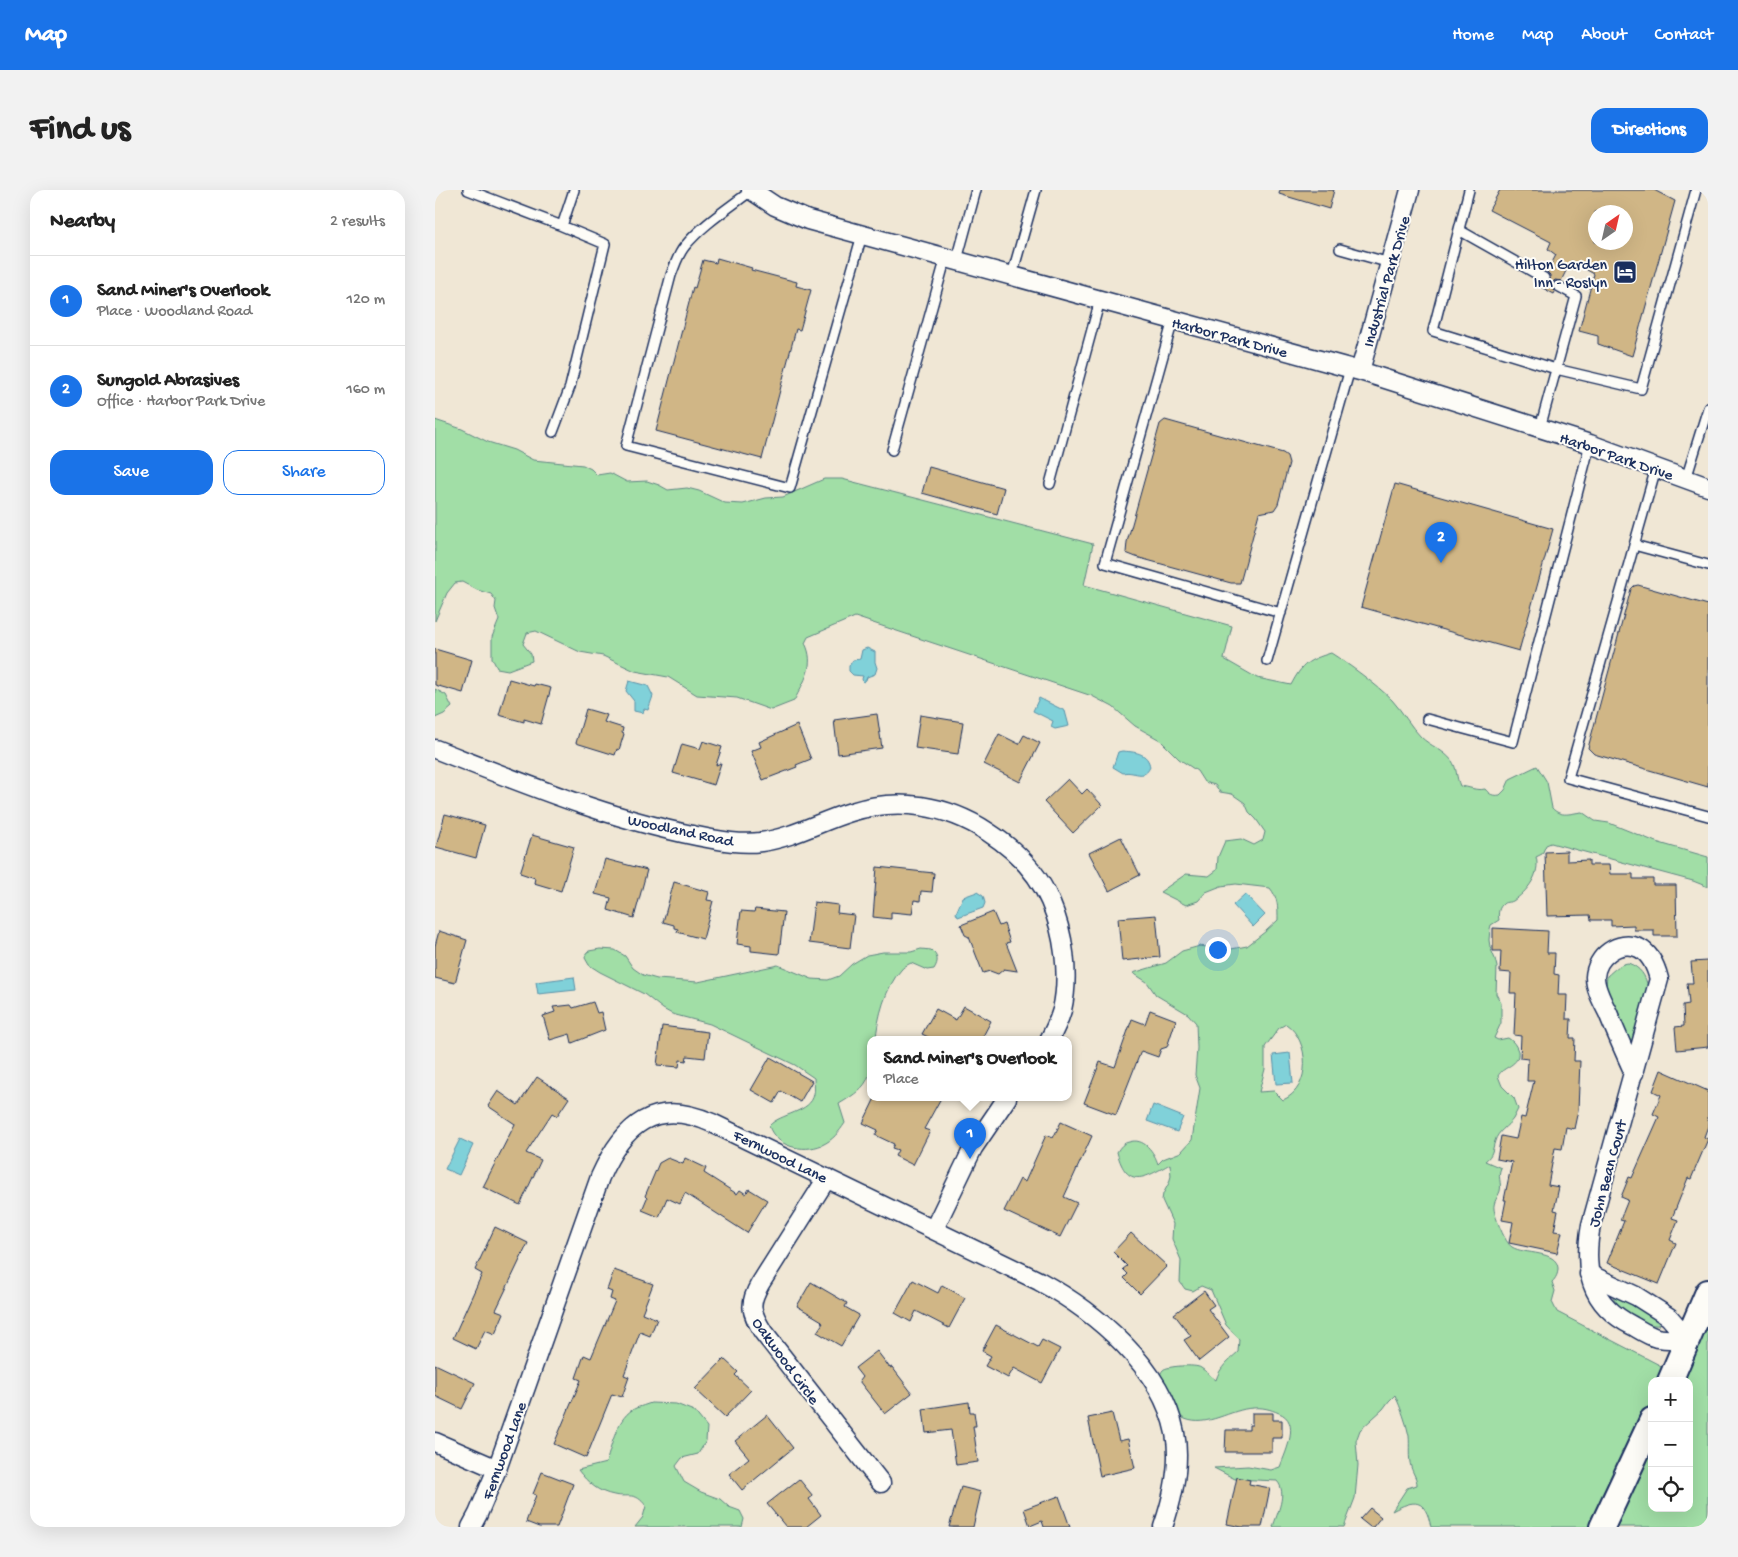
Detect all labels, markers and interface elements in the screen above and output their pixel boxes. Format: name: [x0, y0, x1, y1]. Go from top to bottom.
text: Map: [25, 21, 67, 50]
text: Home: [1452, 25, 1494, 46]
text: Map: [1522, 25, 1553, 46]
text: About: [1581, 25, 1627, 46]
text: Contact: [1655, 25, 1713, 46]
button: Directions: [1591, 108, 1708, 153]
text: Find us: [30, 110, 130, 151]
north arrow: [1588, 205, 1633, 250]
text: Nearby: [50, 210, 115, 235]
text: 2 results: [330, 213, 385, 232]
street label: Industrial Park Drive: [1361, 214, 1416, 350]
place label: Hilton Garden Inn - Roslyn: [1515, 257, 1607, 294]
hotel icon: Hilton Garden Inn - Roslyn: [1612, 259, 1638, 285]
text: Sand Miner's Overlook: [97, 280, 269, 303]
text: 1: [63, 291, 69, 310]
text: 120 m: [346, 291, 385, 310]
text: Place · Woodland Road: [97, 303, 252, 322]
street label: Harbor Park Drive: [1169, 315, 1290, 364]
text: Sungold Abrasives: [97, 370, 239, 393]
text: 2: [62, 381, 70, 400]
text: 160 m: [346, 381, 385, 400]
text: Office · Harbor Park Drive: [97, 393, 265, 412]
street label: Harbor Park Drive: [1556, 430, 1676, 487]
button: Save: [50, 450, 213, 495]
button: Share: [223, 450, 385, 495]
pin: 2: [1425, 522, 1457, 563]
street label: Woodland Road: [626, 812, 737, 853]
your location: [1205, 937, 1231, 963]
popup: [867, 1036, 1072, 1101]
text: Sand Miner's Overlook: [884, 1048, 1055, 1071]
text: Place: [884, 1071, 918, 1090]
street label: John Bean Court: [1586, 1117, 1633, 1230]
pin: 1: [954, 1118, 986, 1159]
street label: Fernwood Lane: [728, 1127, 830, 1189]
street label: Oakwood Circle: [746, 1315, 823, 1410]
map controls: [1648, 1377, 1693, 1512]
button: +: [1648, 1377, 1693, 1422]
street label: Fernwood Lane: [479, 1399, 533, 1504]
button: −: [1648, 1422, 1693, 1467]
button: locate: [1648, 1467, 1693, 1512]

